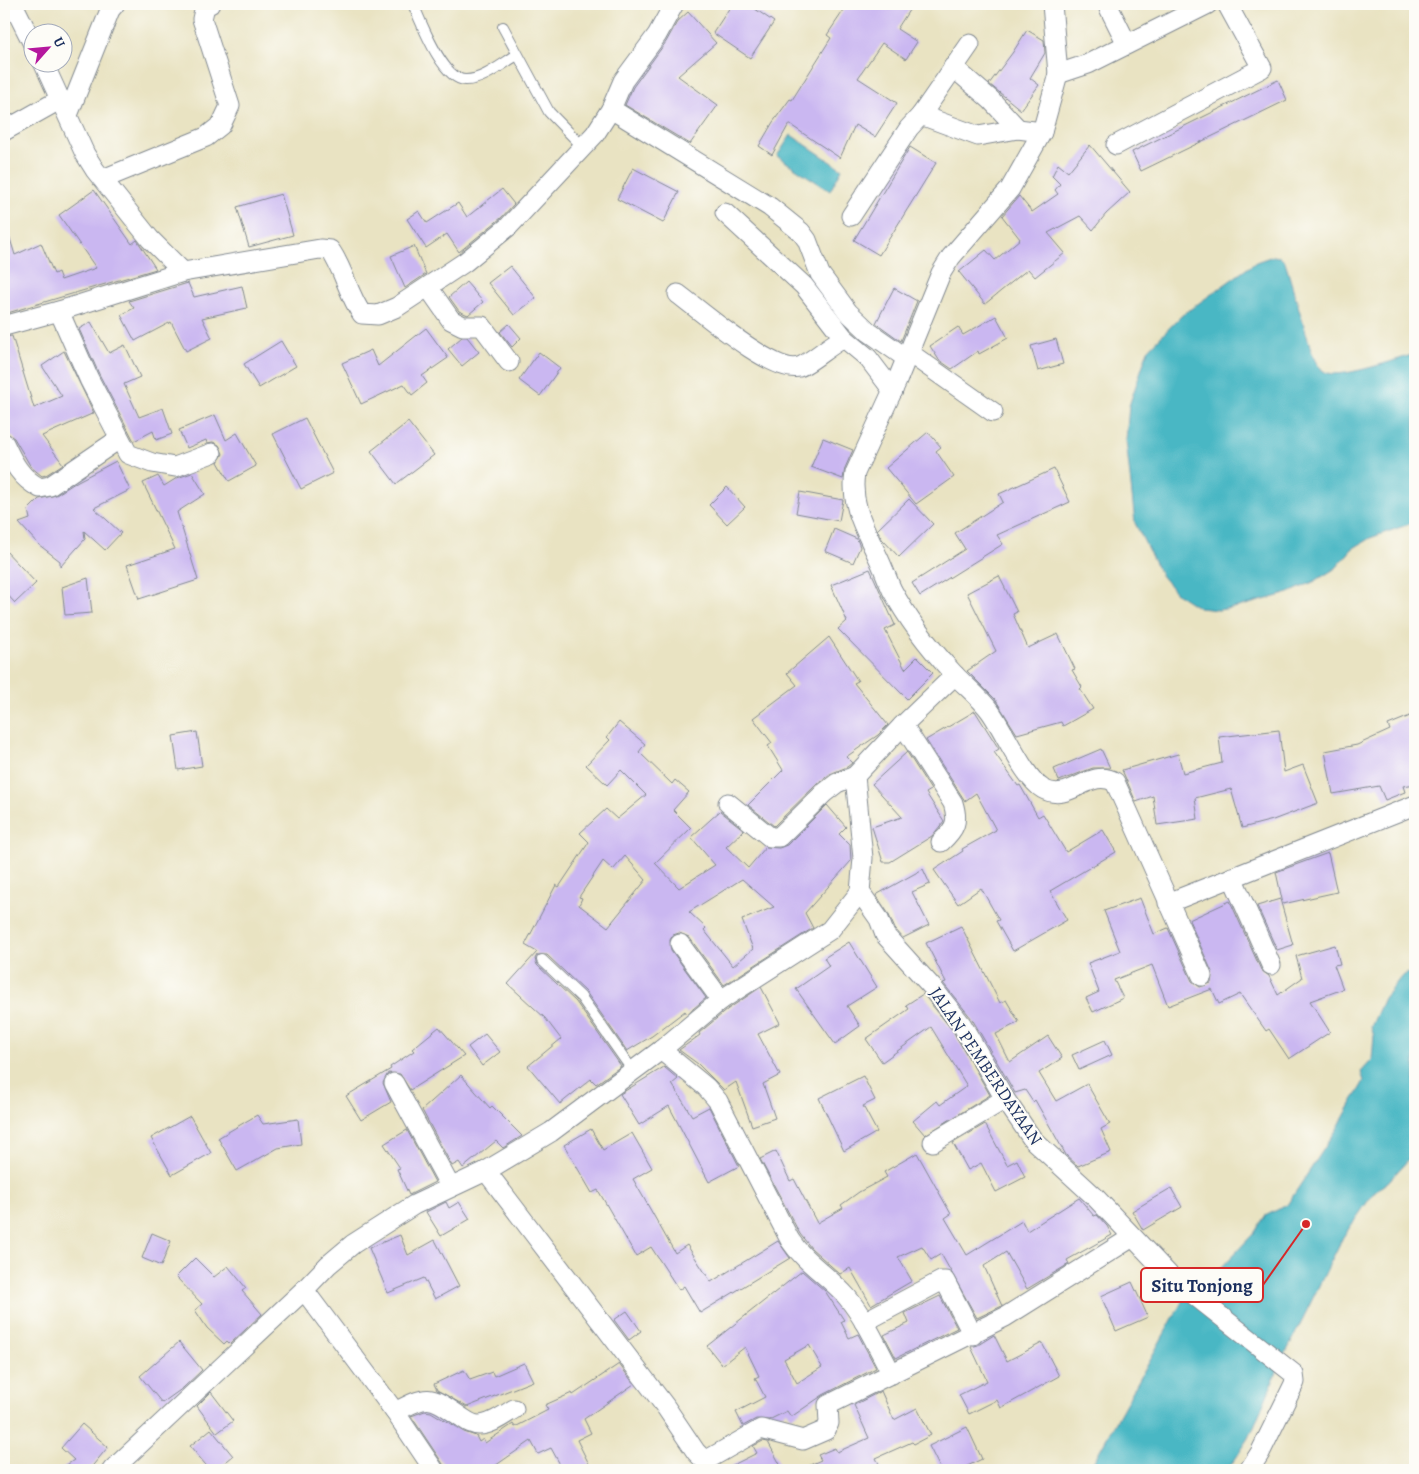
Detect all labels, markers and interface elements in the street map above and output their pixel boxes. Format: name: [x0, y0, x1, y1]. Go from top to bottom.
north arrow: [22, 22, 72, 72]
text: U: [49, 34, 70, 51]
street label: JALAN PEMBERDAYAAN: [924, 982, 1048, 1150]
callout: Situ Tonjong: [1141, 1268, 1263, 1302]
text: Situ Tonjong: [1151, 1273, 1253, 1299]

